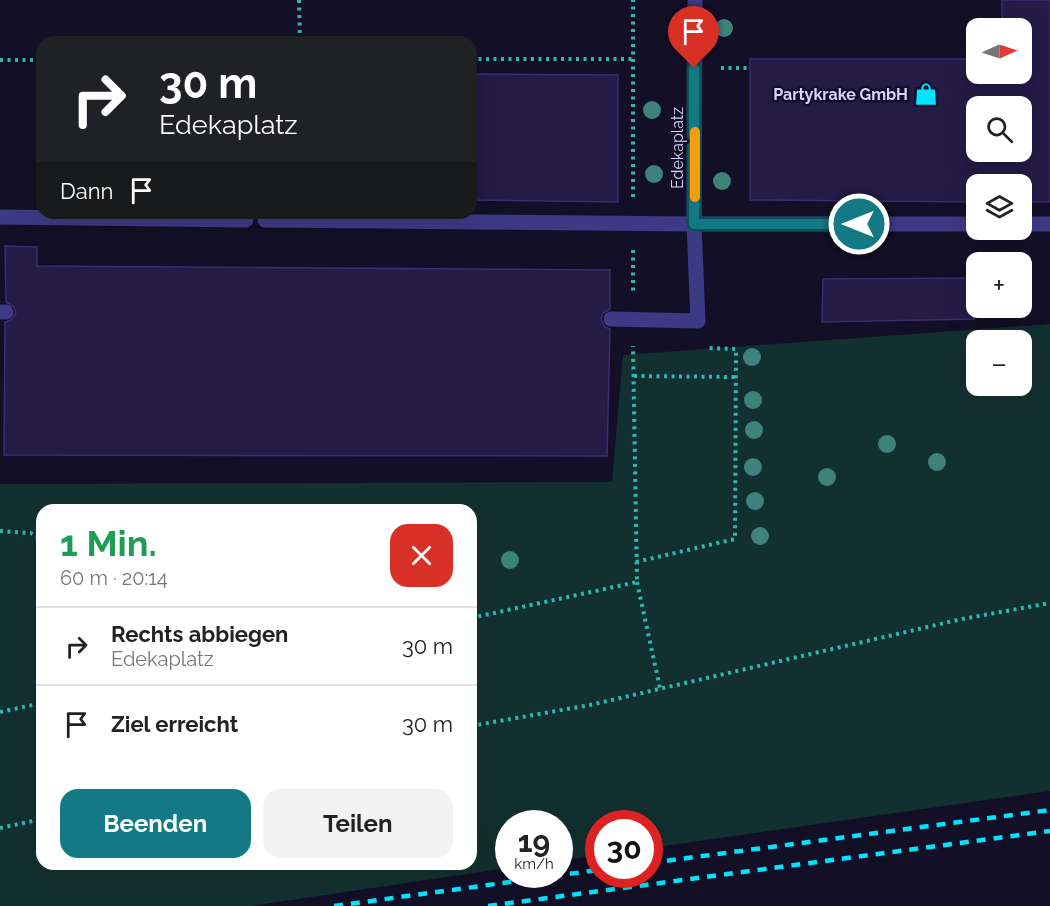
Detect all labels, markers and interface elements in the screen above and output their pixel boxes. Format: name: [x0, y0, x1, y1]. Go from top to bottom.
pin: [668, 6, 719, 68]
icon: arrive: [677, 15, 710, 48]
north arrow: [966, 18, 1032, 84]
map controls: [966, 18, 1032, 396]
text: 30 m: [159, 59, 257, 108]
icon: right: [60, 60, 138, 138]
shop icon: Partykrake GmbH: [913, 81, 939, 107]
place label: Partykrake GmbH: [773, 85, 908, 104]
button: search: [966, 96, 1032, 162]
street label: Edekaplatz: [668, 107, 687, 189]
text: Edekaplatz: [159, 109, 298, 140]
icon: arrive: [125, 174, 158, 207]
button: layers: [966, 174, 1032, 240]
text: Dann: [60, 178, 113, 204]
position arrow: [827, 192, 891, 256]
button: +: [966, 252, 1032, 318]
button: −: [966, 330, 1032, 396]
text: 1 Min.: [60, 522, 157, 564]
button: close: [390, 524, 453, 587]
text: 60 m · 20:14: [60, 566, 168, 590]
text: Rechts abbiegen: [111, 621, 288, 647]
icon: right: [60, 630, 93, 663]
text: 30 m: [402, 633, 453, 659]
text: Edekaplatz: [111, 647, 214, 671]
icon: arrive: [60, 708, 93, 741]
text: Ziel erreicht: [111, 711, 238, 737]
text: 30 m: [402, 711, 453, 737]
button: Beenden: [60, 789, 251, 858]
button: Teilen: [263, 789, 453, 858]
speed limit sign: 30: [585, 810, 663, 888]
text: 19: [518, 824, 550, 859]
text: km/h: [514, 855, 554, 873]

